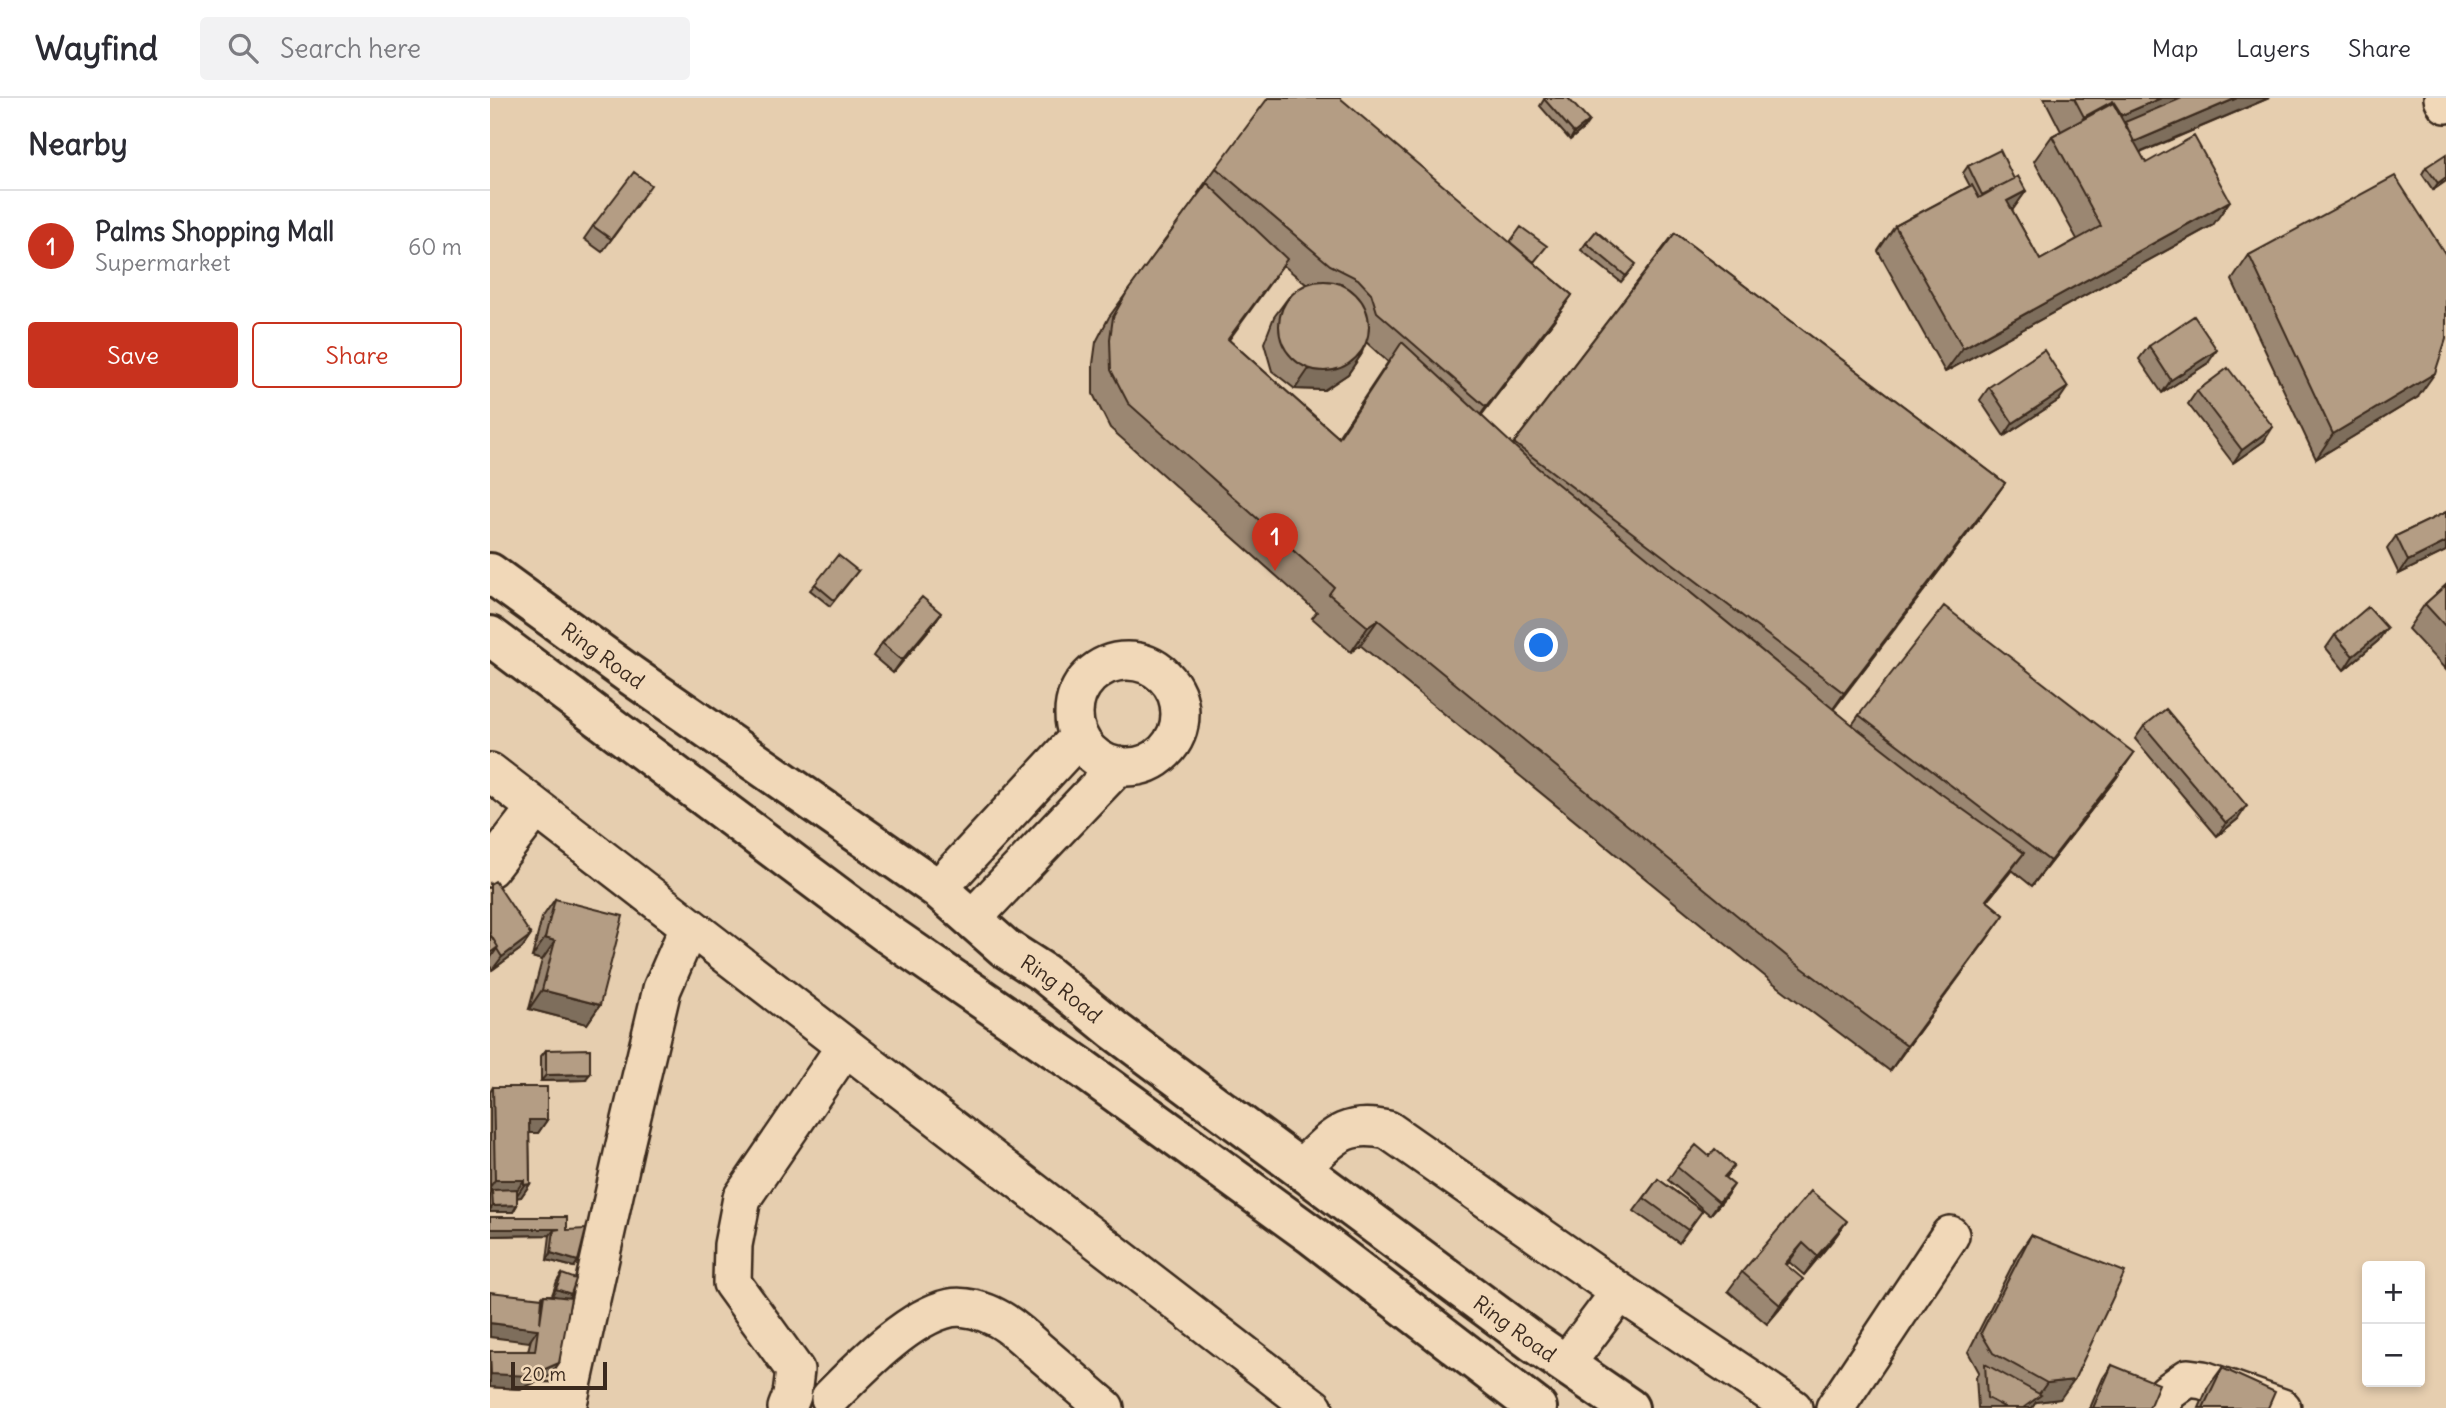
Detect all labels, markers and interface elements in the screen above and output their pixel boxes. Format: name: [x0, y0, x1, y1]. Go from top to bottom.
search box: [200, 17, 690, 80]
text: Wayfind: [35, 27, 158, 69]
icon: search: [224, 29, 262, 67]
text: Search here: [280, 32, 421, 65]
text: Map: [2152, 33, 2198, 63]
text: Layers: [2236, 33, 2310, 63]
text: Share: [2348, 33, 2411, 63]
text: Nearby: [28, 125, 128, 163]
text: Palms Shopping Mall: [95, 215, 334, 248]
text: 1: [46, 232, 56, 261]
text: 60 m: [408, 232, 462, 261]
text: Supermarket: [95, 248, 231, 277]
button: Save: [28, 322, 238, 388]
button: Share: [252, 322, 462, 388]
pin: 1: [1252, 513, 1298, 571]
street label: Ring Road: [556, 616, 650, 694]
your location: [1524, 628, 1558, 662]
street label: Ring Road: [1016, 948, 1108, 1028]
map controls: [2362, 1261, 2425, 1387]
button: +: [2362, 1261, 2425, 1324]
street label: Ring Road: [1468, 1289, 1562, 1368]
button: −: [2362, 1324, 2425, 1387]
scale bar: [511, 1359, 607, 1391]
text: 20 m: [522, 1362, 566, 1386]

